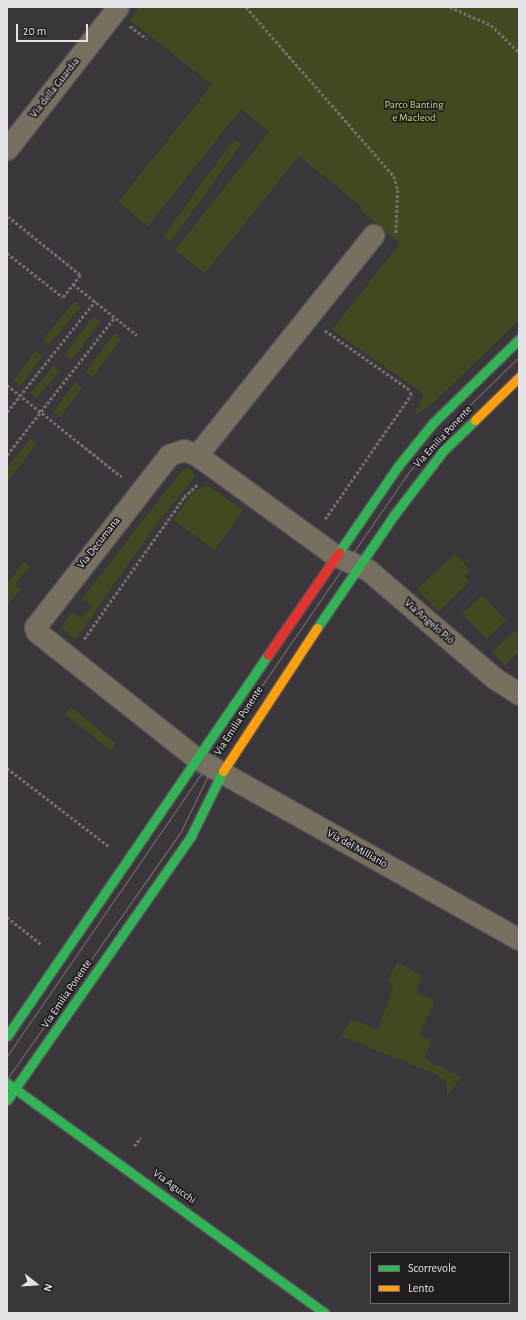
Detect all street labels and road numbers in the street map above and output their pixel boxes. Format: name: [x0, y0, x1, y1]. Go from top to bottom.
street label: Via della Guardia: [27, 55, 83, 121]
street label: Via Emilia Ponente: [411, 403, 475, 471]
street label: Via Decumana: [75, 514, 123, 572]
street label: Via Angelo Piò: [401, 597, 457, 647]
street label: Via Emilia Ponente: [212, 684, 266, 758]
street label: Via del Milliario: [324, 827, 390, 871]
street label: Via Emilia Ponente: [39, 957, 95, 1031]
street label: Via Agucchi: [150, 1167, 198, 1207]

